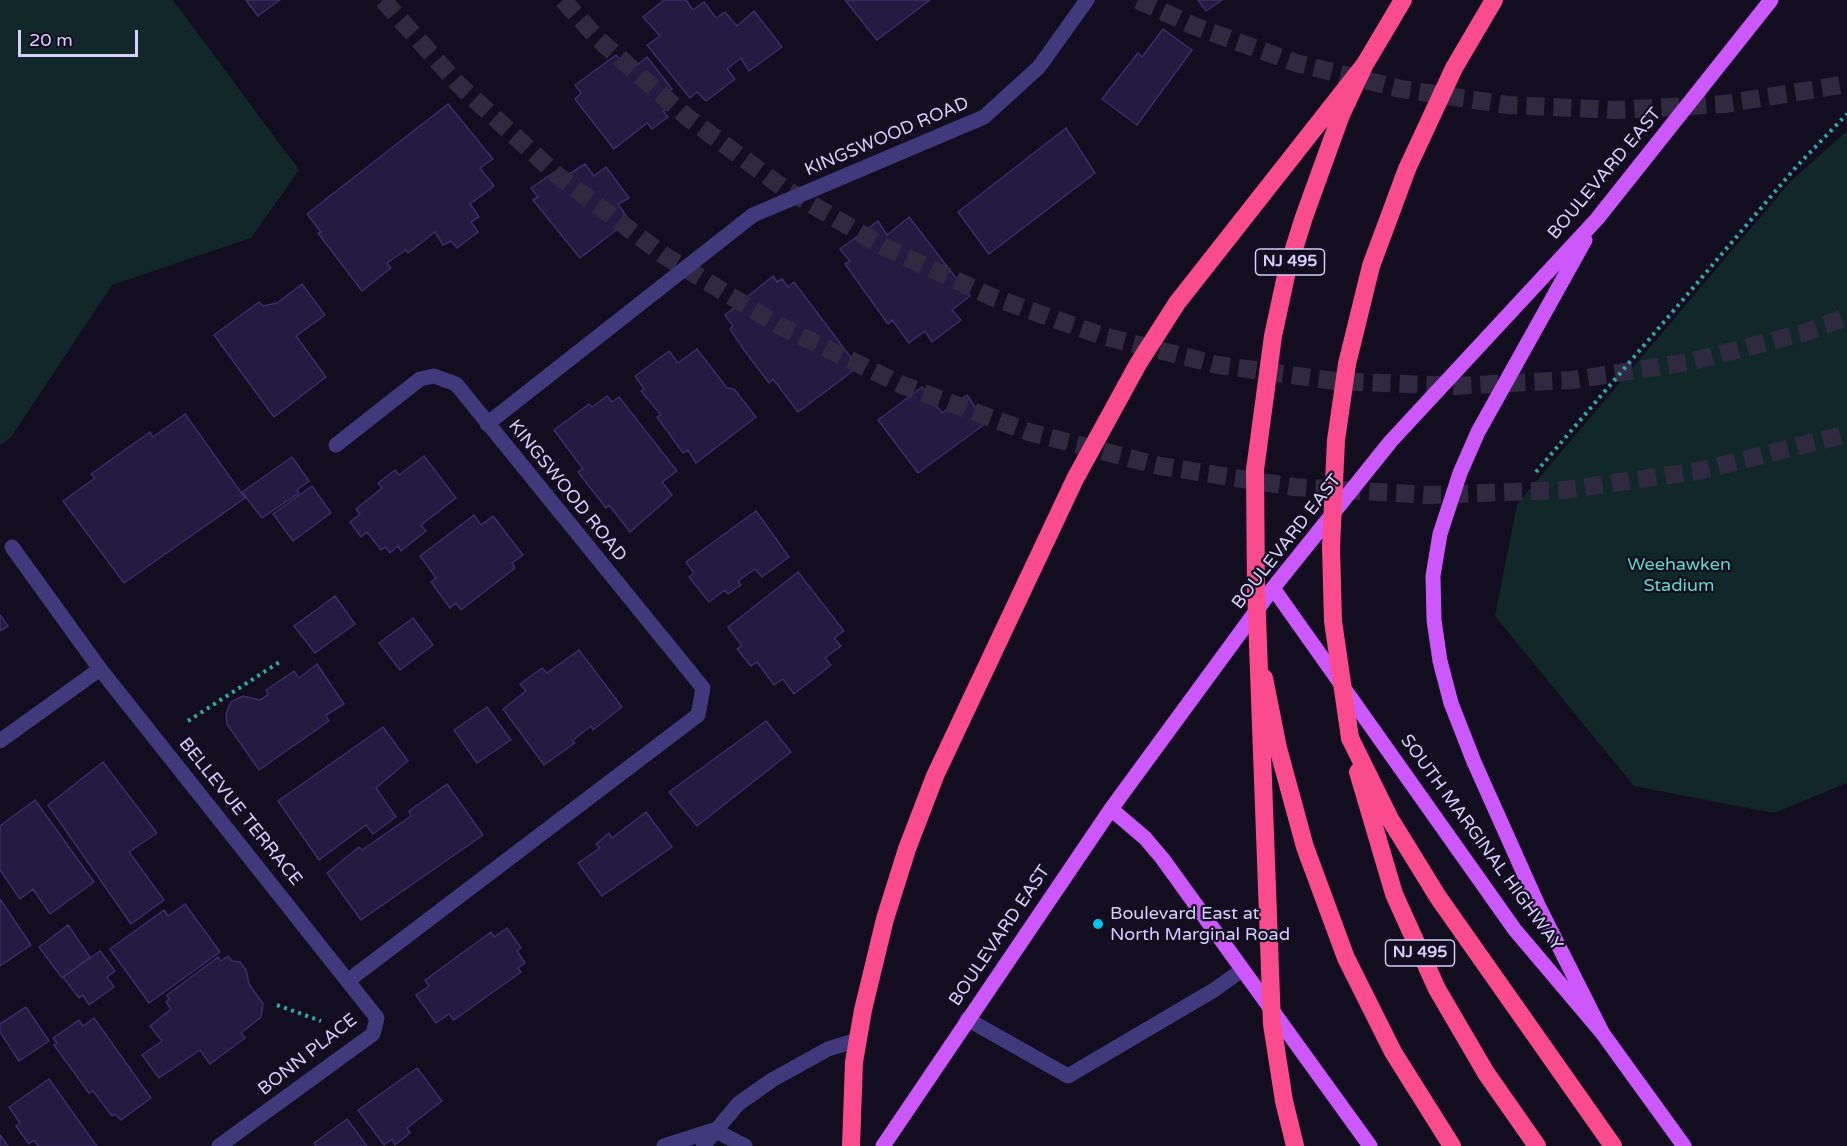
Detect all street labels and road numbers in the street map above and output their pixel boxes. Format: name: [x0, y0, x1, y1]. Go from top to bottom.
street label: KINGSWOOD ROAD: [802, 93, 972, 181]
street label: BOULEVARD EAST: [1544, 104, 1666, 244]
road number: NJ 495: [1256, 249, 1324, 275]
street label: KINGSWOOD ROAD: [503, 416, 631, 566]
street label: BOULEVARD EAST: [1228, 470, 1346, 614]
street label: SOUTH MARGINAL HIGHWAY: [1395, 731, 1567, 955]
street label: BELLEVUE TERRACE: [174, 734, 306, 890]
street label: BOULEVARD EAST: [945, 862, 1055, 1010]
road number: NJ 495: [1386, 940, 1454, 966]
street label: BONN PLACE: [254, 1010, 362, 1100]

